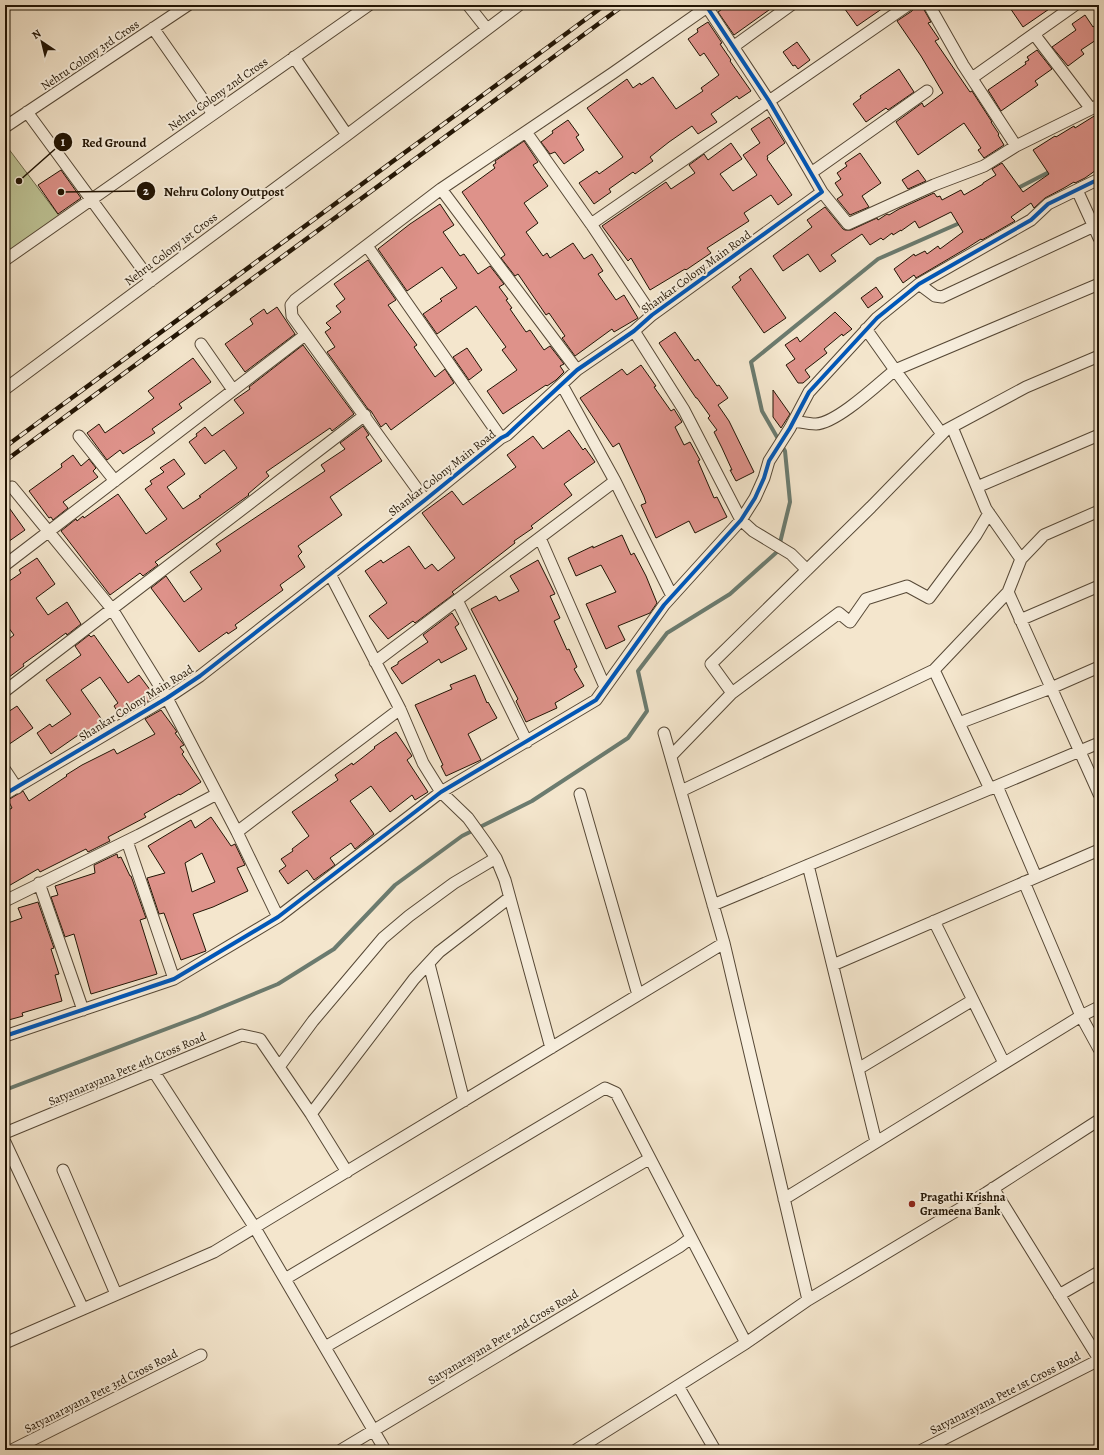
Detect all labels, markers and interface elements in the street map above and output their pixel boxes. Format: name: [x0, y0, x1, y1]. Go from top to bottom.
street label: Nehru Colony 3rd Cross: [38, 17, 142, 93]
north arrow: [22, 22, 62, 62]
street label: Nehru Colony 2nd Cross: [165, 53, 271, 134]
callout: Red Ground: [53, 130, 154, 155]
text: 1: [61, 134, 66, 150]
text: Red Ground: [82, 134, 146, 151]
callout: Nehru Colony Outpost: [136, 179, 292, 204]
text: 2: [143, 183, 149, 199]
text: Nehru Colony Outpost: [164, 183, 285, 200]
street label: Nehru Colony 1st Cross: [121, 209, 221, 289]
street label: Shankar Colony Main Road: [638, 226, 755, 317]
street label: Shankar Colony Main Road: [385, 426, 499, 520]
street label: Shankar Colony Main Road: [76, 661, 197, 745]
street label: Satyanarayana Pete 4th Cross Road: [46, 1028, 209, 1110]
place label: Pragathi Krishna Grameena Bank: [920, 1189, 1006, 1219]
marker: Pragathi Krishna Grameena Bank: [907, 1199, 917, 1209]
street label: Satyanarayana Pete 2nd Cross Road: [425, 1285, 582, 1388]
street label: Satyanarayana Pete 3rd Cross Road: [22, 1345, 181, 1437]
street label: Satyanarayana Pete 1st Cross Road: [927, 1348, 1083, 1438]

